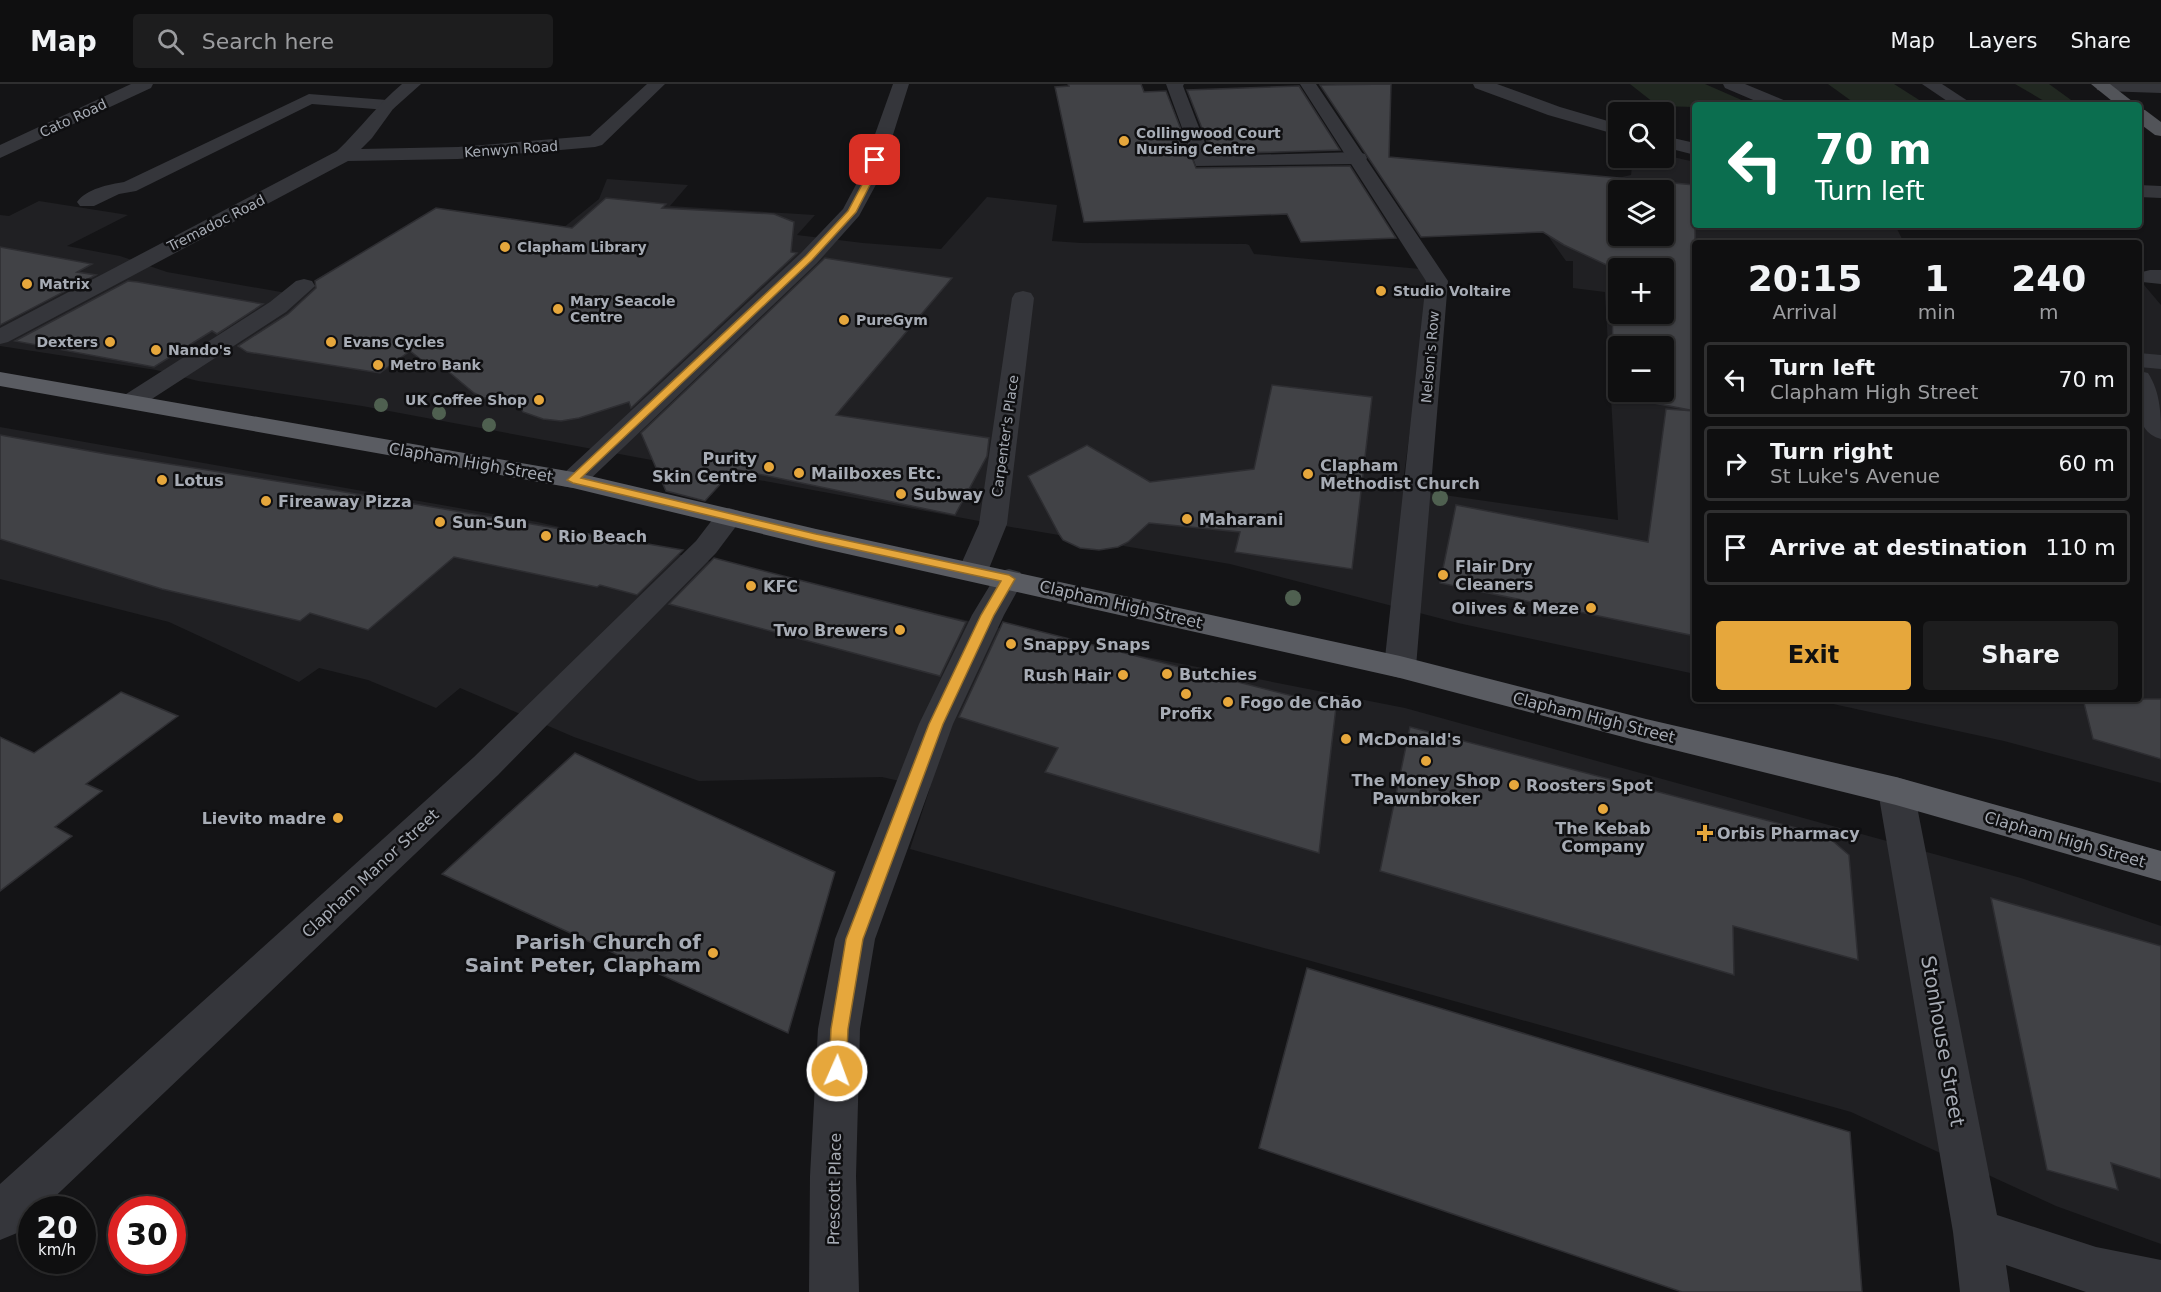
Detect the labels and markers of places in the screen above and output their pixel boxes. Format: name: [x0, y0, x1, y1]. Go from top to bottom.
place label: Collingwood Court Nursing Centre: [1136, 125, 1281, 157]
pin: [849, 134, 900, 185]
marker: Collingwood Court Nursing Centre: [1117, 134, 1131, 148]
place label: Clapham Library: [517, 239, 647, 255]
marker: Clapham Library: [498, 240, 512, 254]
place label: Matrix: [39, 276, 90, 292]
marker: Matrix: [20, 277, 34, 291]
place label: Studio Voltaire: [1393, 283, 1511, 299]
marker: Studio Voltaire: [1374, 284, 1388, 298]
place label: Mary Seacole Centre: [570, 293, 676, 325]
marker: Mary Seacole Centre: [551, 302, 565, 316]
place label: PureGym: [856, 312, 928, 328]
marker: PureGym: [837, 313, 851, 327]
place label: Dexters: [36, 334, 98, 350]
place label: Evans Cycles: [343, 334, 445, 350]
marker: Dexters: [103, 335, 117, 349]
marker: Evans Cycles: [324, 335, 338, 349]
place label: Nando's: [168, 342, 231, 358]
marker: Nando's: [149, 343, 163, 357]
place label: Metro Bank: [390, 357, 482, 373]
marker: Metro Bank: [371, 358, 385, 372]
place label: UK Coffee Shop: [405, 392, 527, 408]
marker: UK Coffee Shop: [532, 393, 546, 407]
place label: Purity Skin Centre: [652, 449, 758, 486]
place label: Clapham Methodist Church: [1320, 456, 1480, 493]
marker: Purity Skin Centre: [762, 460, 776, 474]
place label: Mailboxes Etc.: [811, 464, 942, 483]
marker: Mailboxes Etc.: [792, 466, 806, 480]
marker: Clapham Methodist Church: [1301, 467, 1315, 481]
place label: Lotus: [174, 471, 224, 490]
marker: Lotus: [155, 473, 169, 487]
place label: Subway: [913, 485, 983, 504]
marker: Subway: [894, 487, 908, 501]
place label: Fireaway Pizza: [278, 492, 412, 511]
marker: Fireaway Pizza: [259, 494, 273, 508]
place label: Maharani: [1199, 510, 1283, 529]
marker: Maharani: [1180, 512, 1194, 526]
place label: Sun-Sun: [452, 513, 527, 532]
marker: Sun-Sun: [433, 515, 447, 529]
place label: Rio Beach: [558, 527, 647, 546]
marker: Rio Beach: [539, 529, 553, 543]
place label: Flair Dry Cleaners: [1455, 557, 1534, 594]
marker: Flair Dry Cleaners: [1436, 568, 1450, 582]
place label: KFC: [763, 577, 798, 596]
marker: KFC: [744, 579, 758, 593]
place label: Olives & Meze: [1452, 599, 1579, 618]
marker: Olives & Meze: [1584, 601, 1598, 615]
place label: Two Brewers: [774, 621, 888, 640]
marker: Two Brewers: [893, 623, 907, 637]
place label: Snappy Snaps: [1023, 635, 1150, 654]
marker: Snappy Snaps: [1004, 637, 1018, 651]
place label: Butchies: [1179, 665, 1257, 684]
place label: Rush Hair: [1023, 666, 1111, 685]
marker: Butchies: [1160, 667, 1174, 681]
marker: Rush Hair: [1116, 668, 1130, 682]
marker: Profix: [1179, 687, 1193, 701]
place label: Fogo de Chão: [1240, 693, 1362, 712]
marker: Fogo de Chão: [1221, 695, 1235, 709]
place label: Profix: [1160, 704, 1213, 723]
place label: McDonald's: [1358, 730, 1461, 749]
marker: McDonald's: [1339, 732, 1353, 746]
marker: The Money Shop Pawnbroker: [1419, 754, 1433, 768]
place label: The Money Shop Pawnbroker: [1351, 771, 1501, 808]
place label: Roosters Spot: [1526, 776, 1653, 795]
marker: Roosters Spot: [1507, 778, 1521, 792]
marker: The Kebab Company: [1596, 802, 1610, 816]
place label: Lievito madre: [202, 809, 326, 828]
marker: Lievito madre: [331, 811, 345, 825]
place label: The Kebab Company: [1555, 819, 1651, 856]
place label: Orbis Pharmacy: [1717, 824, 1860, 843]
marker: Orbis Pharmacy: [1698, 826, 1712, 840]
place label: Parish Church of Saint Peter, Clapham: [465, 930, 701, 977]
marker: Parish Church of Saint Peter, Clapham: [706, 946, 720, 960]

